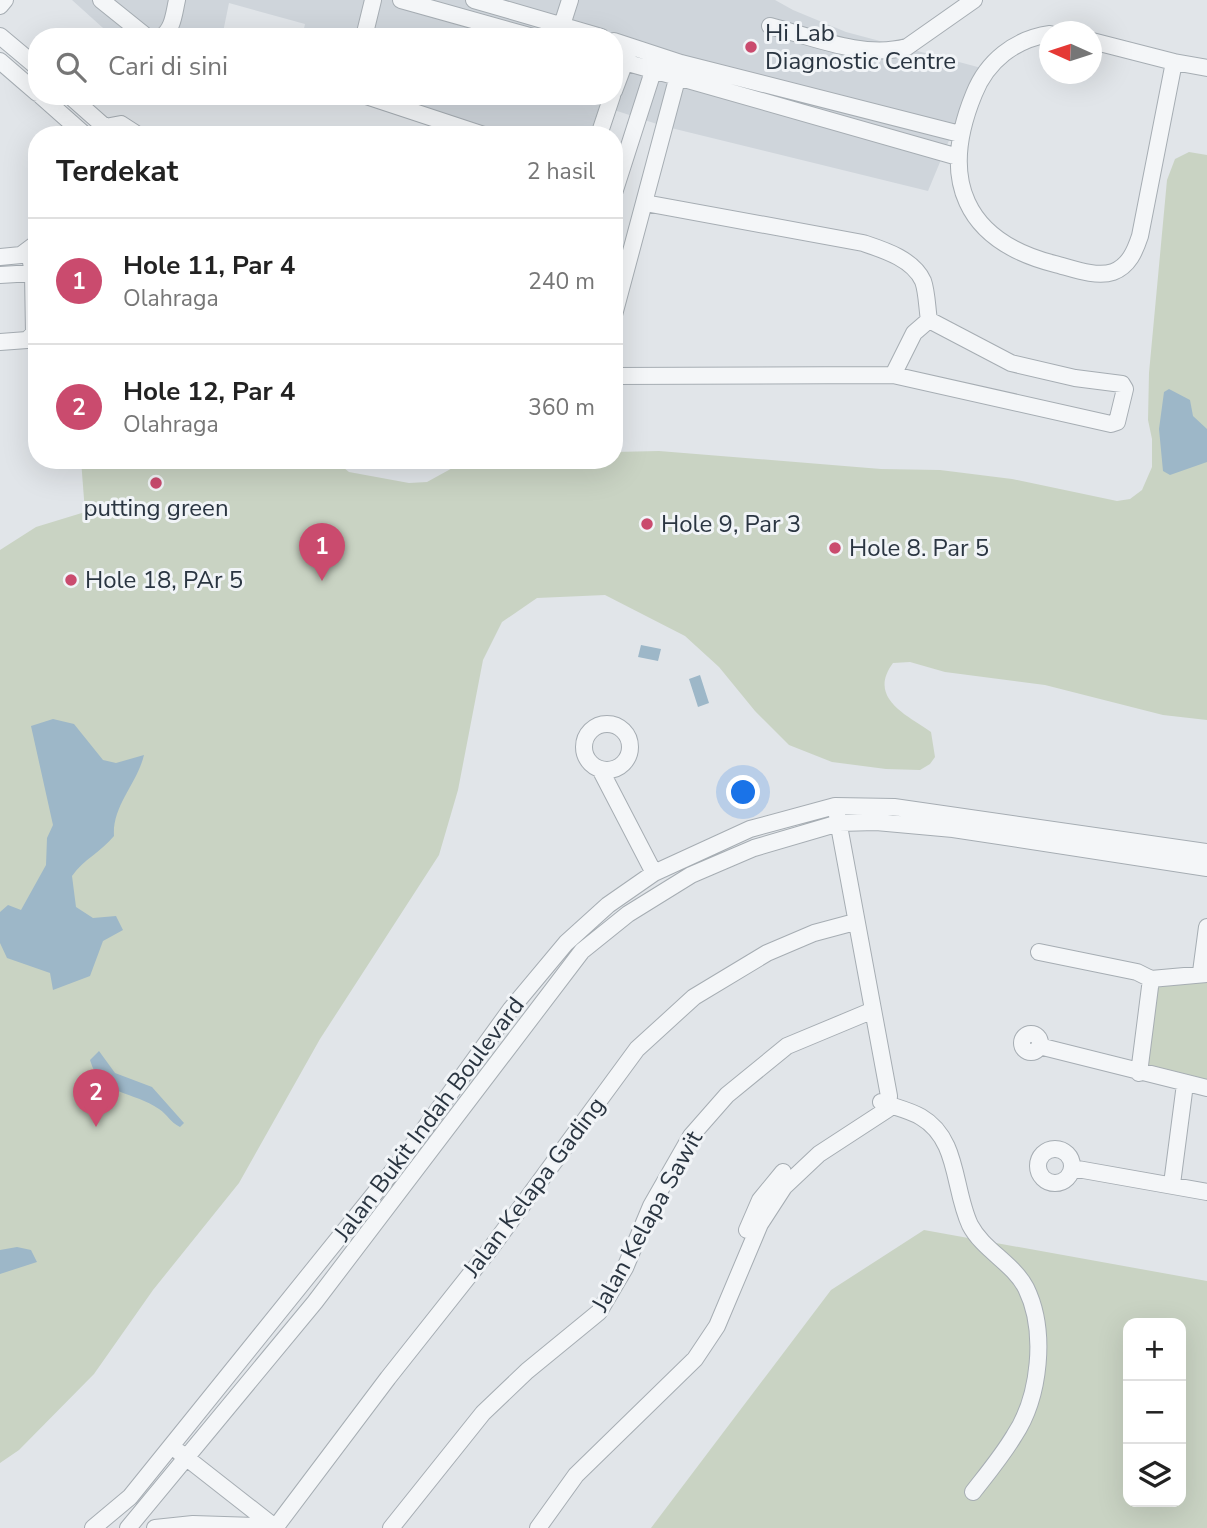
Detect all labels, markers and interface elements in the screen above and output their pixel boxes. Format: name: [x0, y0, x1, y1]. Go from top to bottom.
place label: Hi Lab Diagnostic Centre: [765, 17, 956, 77]
north arrow: [1039, 21, 1102, 84]
search box: [28, 28, 623, 105]
marker: Hi Lab Diagnostic Centre: [743, 39, 759, 55]
icon: search: [52, 48, 90, 86]
text: Cari di sini: [108, 49, 228, 84]
text: Terdekat: [56, 151, 178, 192]
text: 2 hasil: [527, 156, 595, 187]
text: Hole 11, Par 4: [123, 248, 295, 283]
text: 1: [72, 266, 86, 297]
text: 240 m: [528, 266, 595, 297]
text: Olahraga: [123, 283, 219, 314]
text: Hole 12, Par 4: [123, 374, 295, 409]
text: 2: [72, 392, 86, 423]
text: 360 m: [528, 392, 595, 423]
text: Olahraga: [123, 409, 219, 440]
marker: putting green: [148, 475, 164, 491]
place label: putting green: [83, 492, 229, 524]
place label: Hole 9, Par 3: [661, 508, 801, 540]
marker: Hole 9, Par 3: [639, 516, 655, 532]
pin: 1: [299, 523, 345, 581]
place label: Hole 8. Par 5: [849, 532, 989, 564]
marker: Hole 8. Par 5: [827, 540, 843, 556]
place label: Hole 18, PAr 5: [85, 564, 243, 596]
marker: Hole 18, PAr 5: [63, 572, 79, 588]
your location: [726, 775, 760, 809]
street label: Jalan Bukit Indah Boulevard: [326, 990, 531, 1248]
pin: 2: [73, 1069, 119, 1127]
street label: Jalan Kelapa Gading: [455, 1090, 612, 1284]
street label: Jalan Kelapa Sawit: [584, 1124, 710, 1318]
map controls: [1123, 1318, 1186, 1507]
button: +: [1123, 1318, 1186, 1381]
button: −: [1123, 1381, 1186, 1444]
button: layers: [1123, 1444, 1186, 1507]

